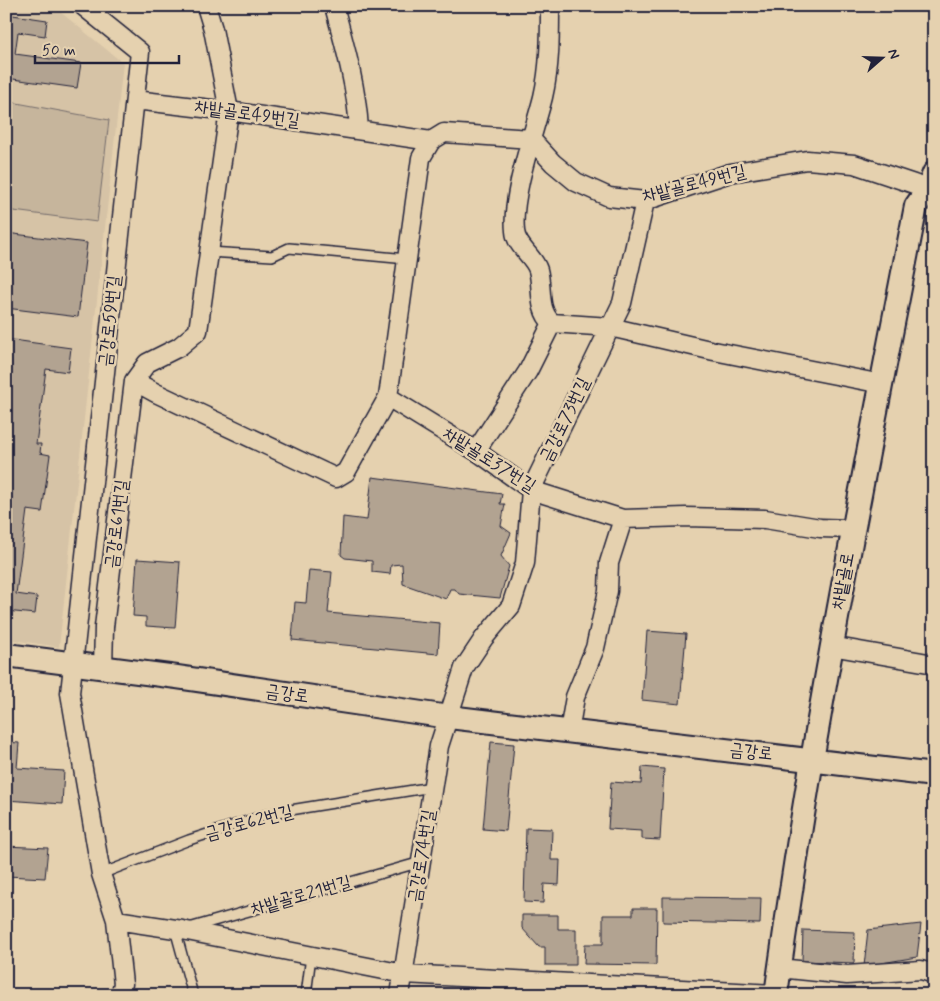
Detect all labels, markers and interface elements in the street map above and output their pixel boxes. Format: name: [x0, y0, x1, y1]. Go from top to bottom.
scale bar: [35, 32, 179, 64]
north arrow: [858, 32, 908, 82]
text: 50 m: [42, 41, 76, 61]
text: N: [883, 46, 903, 61]
street label: 차밭골로49번길: [193, 95, 302, 133]
street label: 차밭골로49번길: [640, 159, 749, 208]
street label: 금강로59번길: [93, 273, 127, 368]
street label: 금강로73번길: [534, 373, 596, 466]
street label: 차밭골로37번길: [438, 422, 541, 499]
street label: 금강로61번길: [100, 478, 134, 570]
street label: 차밭골로: [826, 550, 860, 612]
street label: 금강로: [264, 679, 310, 709]
street label: 금강로: [728, 738, 774, 766]
street label: 금강로62번길: [202, 800, 296, 846]
street label: 금강로74번길: [403, 807, 441, 904]
street label: 차밭골로21번길: [248, 870, 355, 922]

